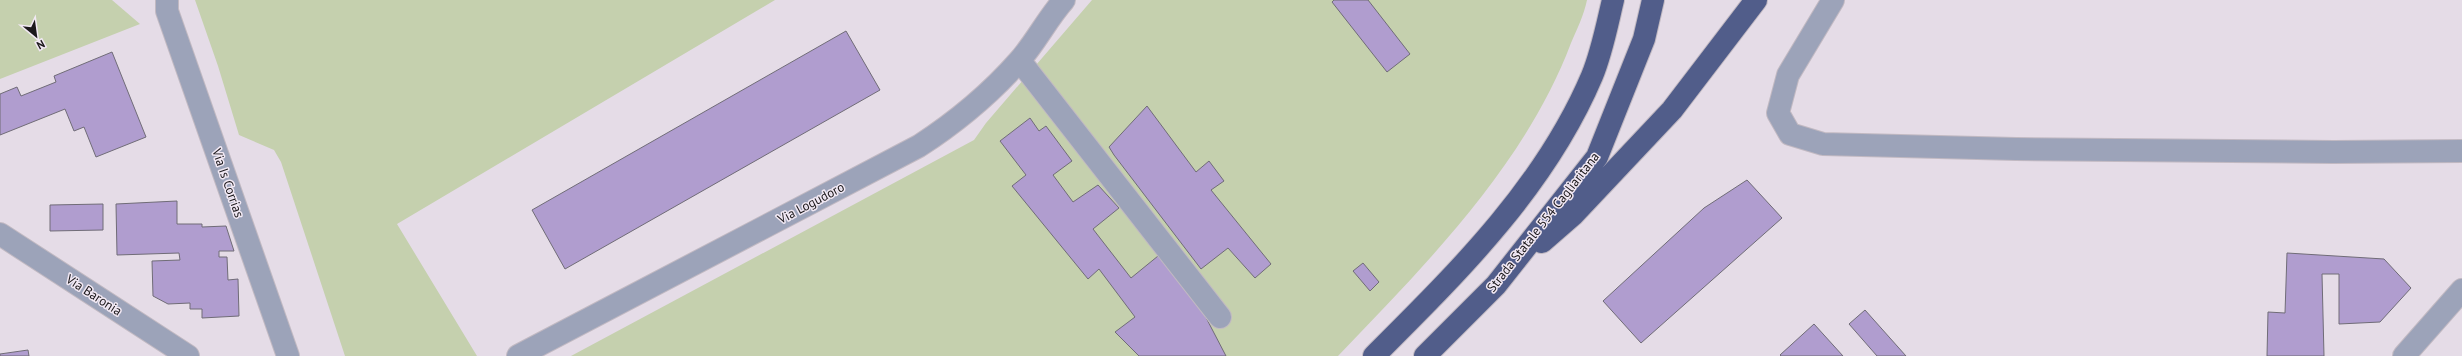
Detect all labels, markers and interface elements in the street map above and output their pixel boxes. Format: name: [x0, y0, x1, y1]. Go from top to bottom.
north arrow: [16, 16, 56, 56]
text: N: [34, 37, 47, 53]
street label: Via Is Corrias: [208, 145, 248, 220]
street label: Strada Statale 554 Cagliaritana: [1483, 149, 1603, 295]
street label: Via Logudoro: [774, 178, 847, 228]
street label: Via Baronia: [62, 270, 125, 319]

